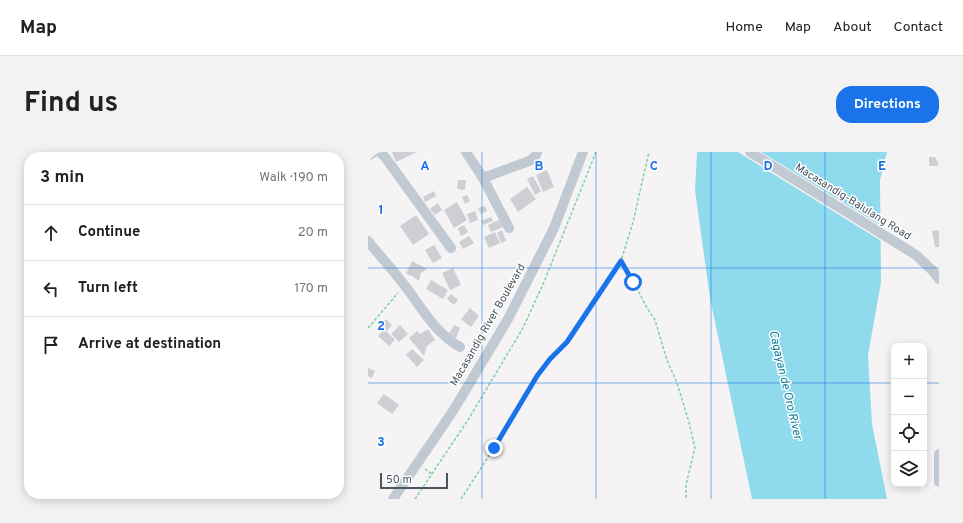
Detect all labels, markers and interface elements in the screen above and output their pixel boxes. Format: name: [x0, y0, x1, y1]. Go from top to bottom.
text: Map: [20, 16, 57, 40]
text: Home: [726, 19, 763, 36]
text: Map: [785, 19, 811, 36]
text: About: [833, 19, 872, 36]
text: Contact: [894, 19, 943, 36]
text: Find us: [24, 86, 118, 122]
button: Directions: [836, 86, 939, 123]
text: A: [420, 159, 430, 175]
text: B: [535, 159, 544, 175]
text: C: [650, 159, 658, 175]
text: D: [763, 159, 773, 175]
text: E: [878, 159, 886, 175]
street label: Macasandig-Balulang Road: [792, 161, 914, 243]
text: 3 min: [40, 167, 84, 189]
text: Walk · 190 m: [259, 170, 328, 186]
text: 1: [378, 203, 384, 219]
icon: ahead: [40, 222, 62, 244]
text: Continue: [78, 223, 140, 242]
text: 20 m: [298, 225, 328, 241]
street label: Macasandig River Boulevard: [447, 261, 529, 389]
route start: [624, 273, 642, 291]
icon: left: [40, 278, 62, 300]
text: Turn left: [78, 279, 138, 298]
text: 170 m: [294, 281, 328, 297]
text: 2: [377, 319, 385, 335]
water label: Cagayan de Oro River: [765, 329, 806, 443]
icon: arrive: [40, 334, 62, 356]
text: Arrive at destination: [78, 335, 221, 354]
map controls: [891, 343, 927, 487]
button: +: [891, 343, 927, 379]
button: −: [891, 379, 927, 415]
button: locate: [891, 415, 927, 451]
text: 3: [377, 435, 385, 451]
route end: [485, 439, 503, 457]
button: layers: [891, 451, 927, 487]
scale bar: [380, 471, 448, 490]
text: 50 m: [386, 473, 412, 487]

